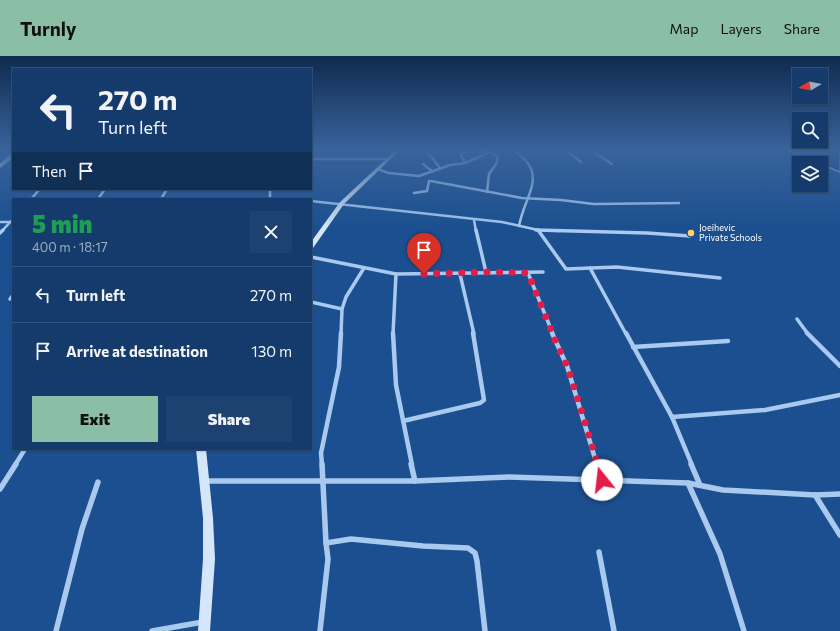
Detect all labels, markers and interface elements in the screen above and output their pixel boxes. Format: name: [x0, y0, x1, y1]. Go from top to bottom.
text: Turnly: [20, 17, 76, 40]
text: Map: [670, 20, 698, 37]
text: Layers: [720, 20, 762, 37]
text: Share: [784, 20, 820, 37]
north arrow: [792, 68, 828, 104]
map controls: [792, 68, 828, 192]
text: 270 m: [98, 82, 177, 116]
icon: left: [32, 84, 84, 136]
button: search: [792, 112, 828, 148]
text: Turn left: [98, 116, 167, 138]
button: layers: [792, 156, 828, 192]
icon: arrive: [75, 160, 97, 182]
text: Then: [32, 162, 67, 180]
text: 5 min: [32, 209, 93, 238]
button: close: [250, 211, 292, 253]
place label: Joeihevic Private Schools: [699, 222, 762, 243]
marker: Joeihevic Private Schools: [686, 228, 696, 238]
pin: [407, 233, 441, 274]
text: 400 m · 18:17: [32, 239, 108, 255]
icon: arrive: [413, 239, 435, 261]
icon: left: [32, 284, 54, 306]
text: Turn left: [66, 286, 125, 304]
text: 270 m: [250, 286, 292, 304]
icon: arrive: [32, 340, 54, 362]
text: Arrive at destination: [66, 342, 208, 360]
text: 130 m: [251, 342, 292, 360]
button: Exit: [32, 396, 158, 442]
button: Share: [166, 396, 292, 442]
position arrow: [581, 459, 623, 501]

